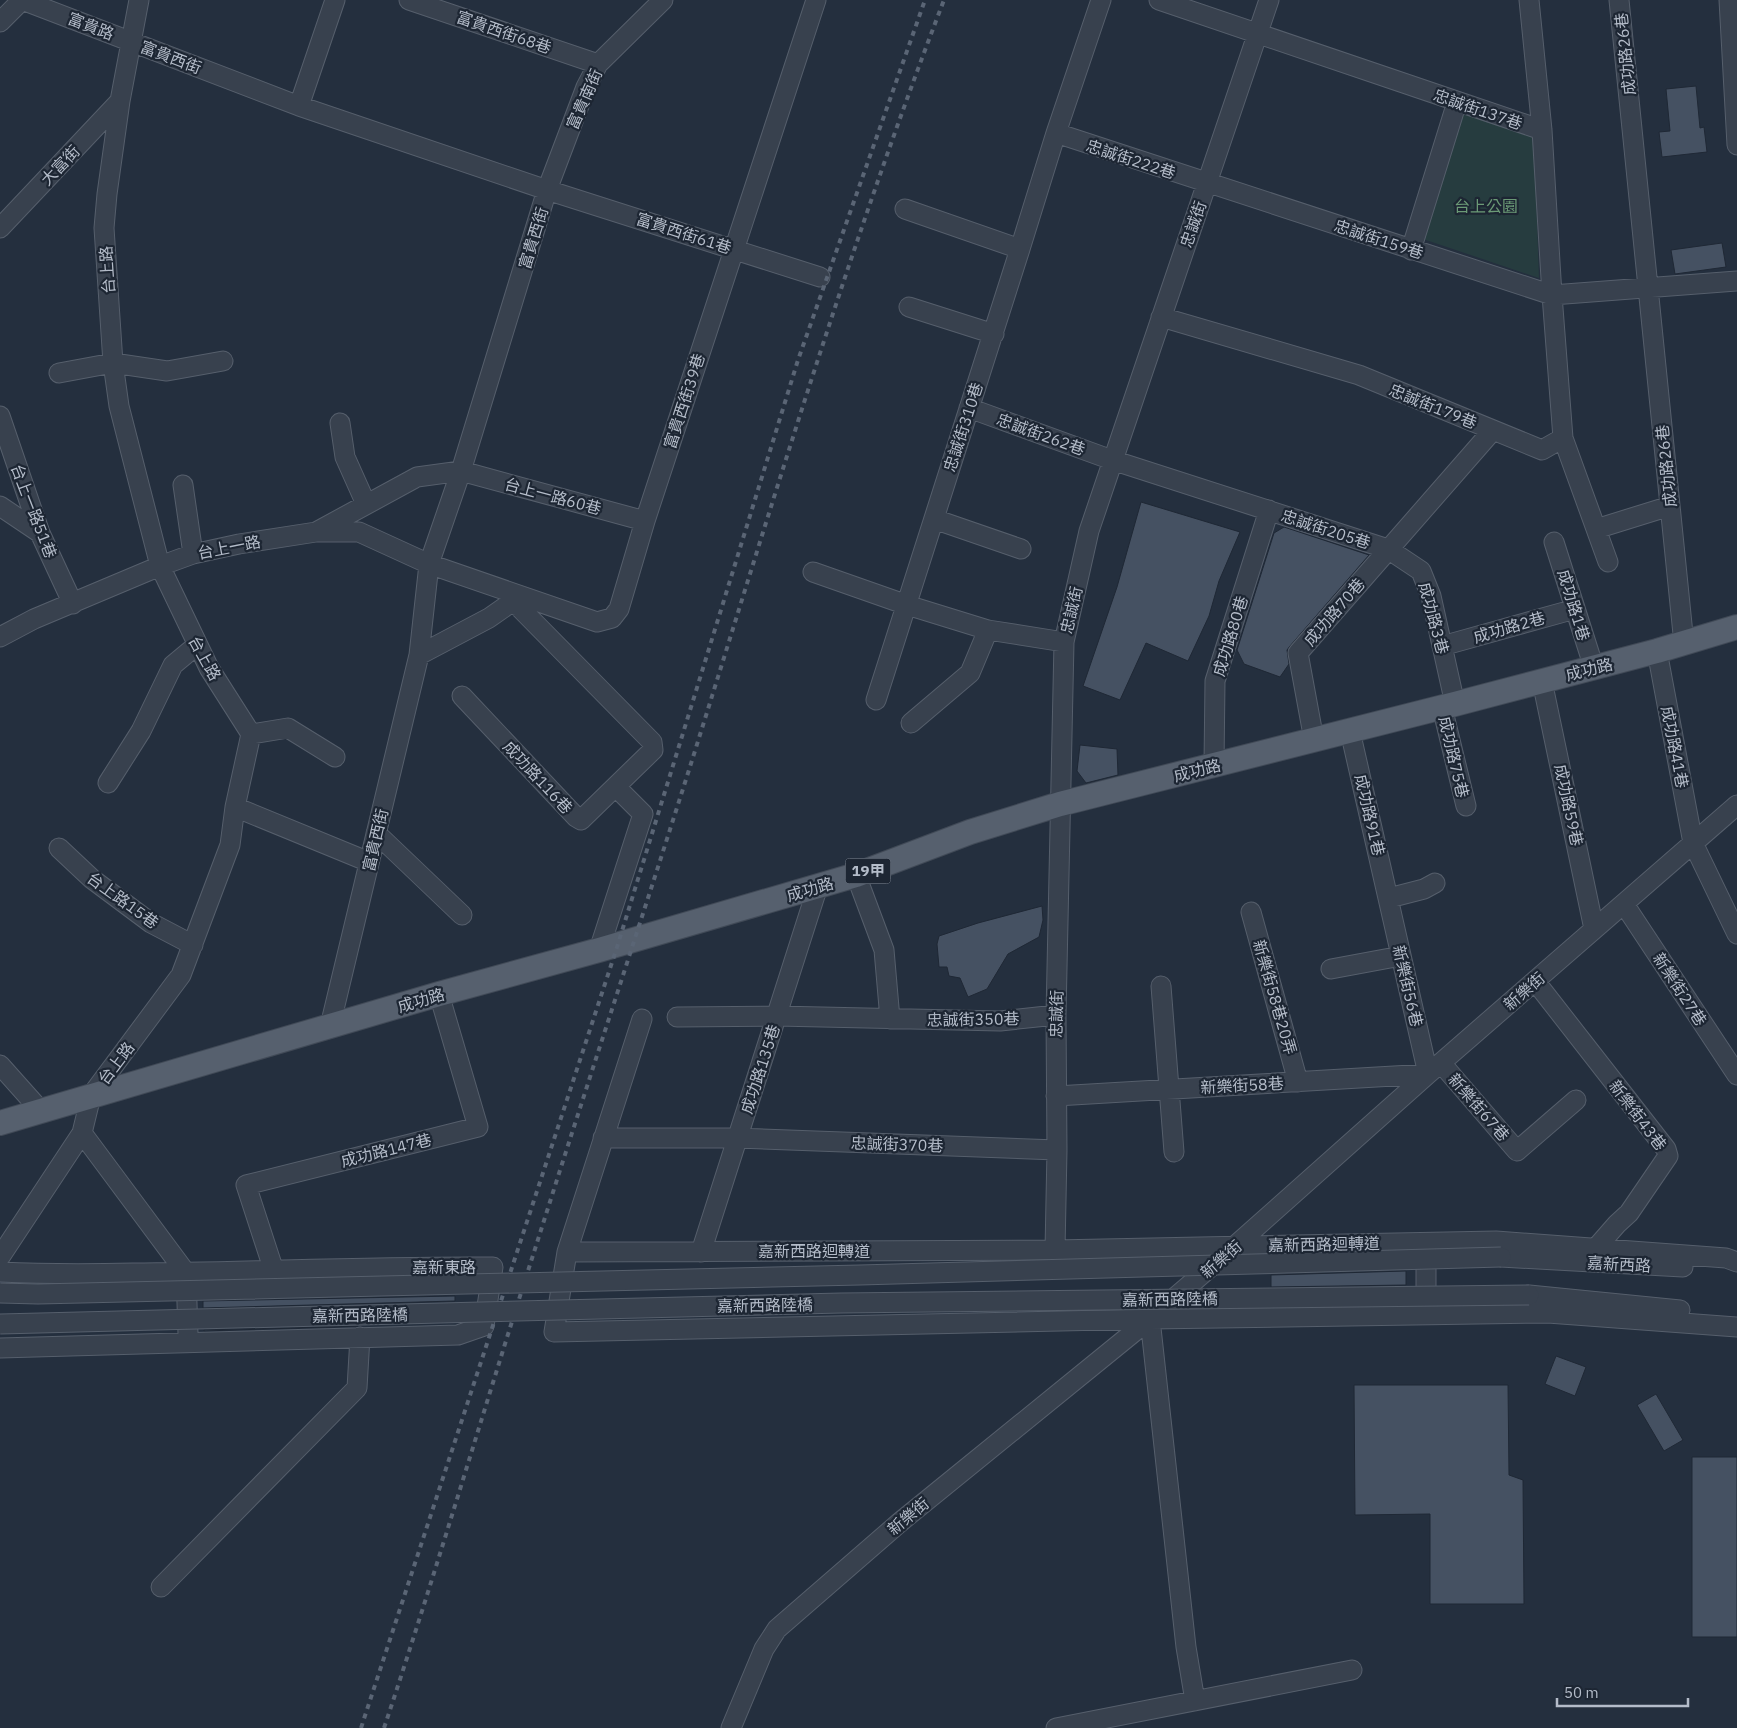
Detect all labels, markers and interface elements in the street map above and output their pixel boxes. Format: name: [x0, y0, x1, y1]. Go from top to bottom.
street label: 富貴西街68巷: [454, 6, 554, 58]
street label: 富貴路: [65, 8, 117, 44]
street label: 成功路26巷: [1611, 12, 1639, 96]
street label: 富貴西街: [138, 36, 204, 78]
street label: 富貴南街: [562, 66, 606, 132]
street label: 忠誠街137巷: [1431, 84, 1525, 134]
street label: 忠誠街222巷: [1084, 135, 1178, 183]
street label: 大富街: [36, 141, 84, 189]
park label: 台上公園: [1454, 196, 1518, 216]
street label: 忠誠街: [1176, 198, 1210, 250]
street label: 富貴西街: [514, 204, 552, 272]
street label: 富貴西街61巷: [634, 208, 734, 258]
street label: 忠誠街159巷: [1332, 215, 1426, 263]
street label: 台上路: [95, 245, 119, 295]
street label: 富貴西街39巷: [659, 351, 709, 451]
street label: 忠誠街179巷: [1386, 379, 1480, 433]
street label: 忠誠街310巷: [939, 380, 987, 474]
street label: 忠誠街262巷: [994, 409, 1088, 459]
street label: 成功路26巷: [1652, 424, 1680, 508]
street label: 台上一路51巷: [7, 461, 61, 561]
street label: 台上一路60巷: [503, 474, 603, 518]
street label: 忠誠街205巷: [1279, 505, 1373, 553]
street label: 台上一路: [196, 531, 262, 563]
street label: 成功路1巷: [1554, 567, 1594, 643]
street label: 成功路70巷: [1299, 574, 1369, 650]
street label: 成功路3巷: [1415, 580, 1453, 656]
street label: 忠誠街: [1056, 584, 1086, 636]
street label: 成功路80巷: [1208, 593, 1252, 679]
street label: 成功路2巷: [1471, 607, 1547, 647]
street label: 台上路: [185, 632, 225, 684]
street label: 成功路: [1563, 653, 1615, 685]
street label: 成功路41巷: [1657, 704, 1693, 790]
street label: 成功路75巷: [1435, 714, 1473, 800]
street label: 成功路116巷: [499, 736, 577, 818]
street label: 成功路: [1171, 754, 1223, 786]
street label: 成功路59巷: [1551, 762, 1587, 848]
street label: 成功路91巷: [1351, 772, 1389, 858]
street label: 富貴西街: [358, 807, 392, 873]
road number: 19甲: [846, 858, 890, 884]
street label: 台上路15巷: [83, 867, 163, 933]
street label: 成功路: [784, 873, 836, 905]
street label: 新樂街58巷20弄: [1249, 937, 1301, 1057]
street label: 新樂街56巷: [1389, 943, 1427, 1029]
street label: 新樂街27巷: [1649, 949, 1711, 1029]
street label: 新樂街: [1499, 968, 1549, 1014]
street label: 成功路: [395, 984, 447, 1016]
street label: 忠誠街: [1046, 990, 1066, 1038]
street label: 忠誠街350巷: [926, 1008, 1020, 1030]
street label: 成功路135巷: [736, 1022, 784, 1116]
street label: 台上路: [94, 1038, 138, 1088]
street label: 新樂街67巷: [1444, 1069, 1514, 1145]
street label: 新樂街58巷: [1200, 1073, 1284, 1097]
street label: 新樂街43巷: [1605, 1076, 1671, 1154]
street label: 成功路147巷: [339, 1129, 433, 1171]
street label: 忠誠街370巷: [850, 1132, 944, 1156]
street label: 嘉新西路迴轉道: [1268, 1233, 1380, 1255]
street label: 新樂街: [1196, 1236, 1246, 1282]
street label: 嘉新西路迴轉道: [758, 1241, 870, 1261]
street label: 嘉新西路: [1587, 1252, 1651, 1276]
street label: 嘉新東路: [412, 1257, 476, 1277]
street label: 嘉新西路陸橋: [1122, 1288, 1218, 1310]
street label: 嘉新西路陸橋: [717, 1294, 813, 1316]
street label: 嘉新西路陸橋: [312, 1304, 408, 1326]
street label: 新樂街: [883, 1493, 933, 1539]
scale bar: [1557, 1676, 1688, 1708]
text: 50 m: [1564, 1683, 1599, 1702]

